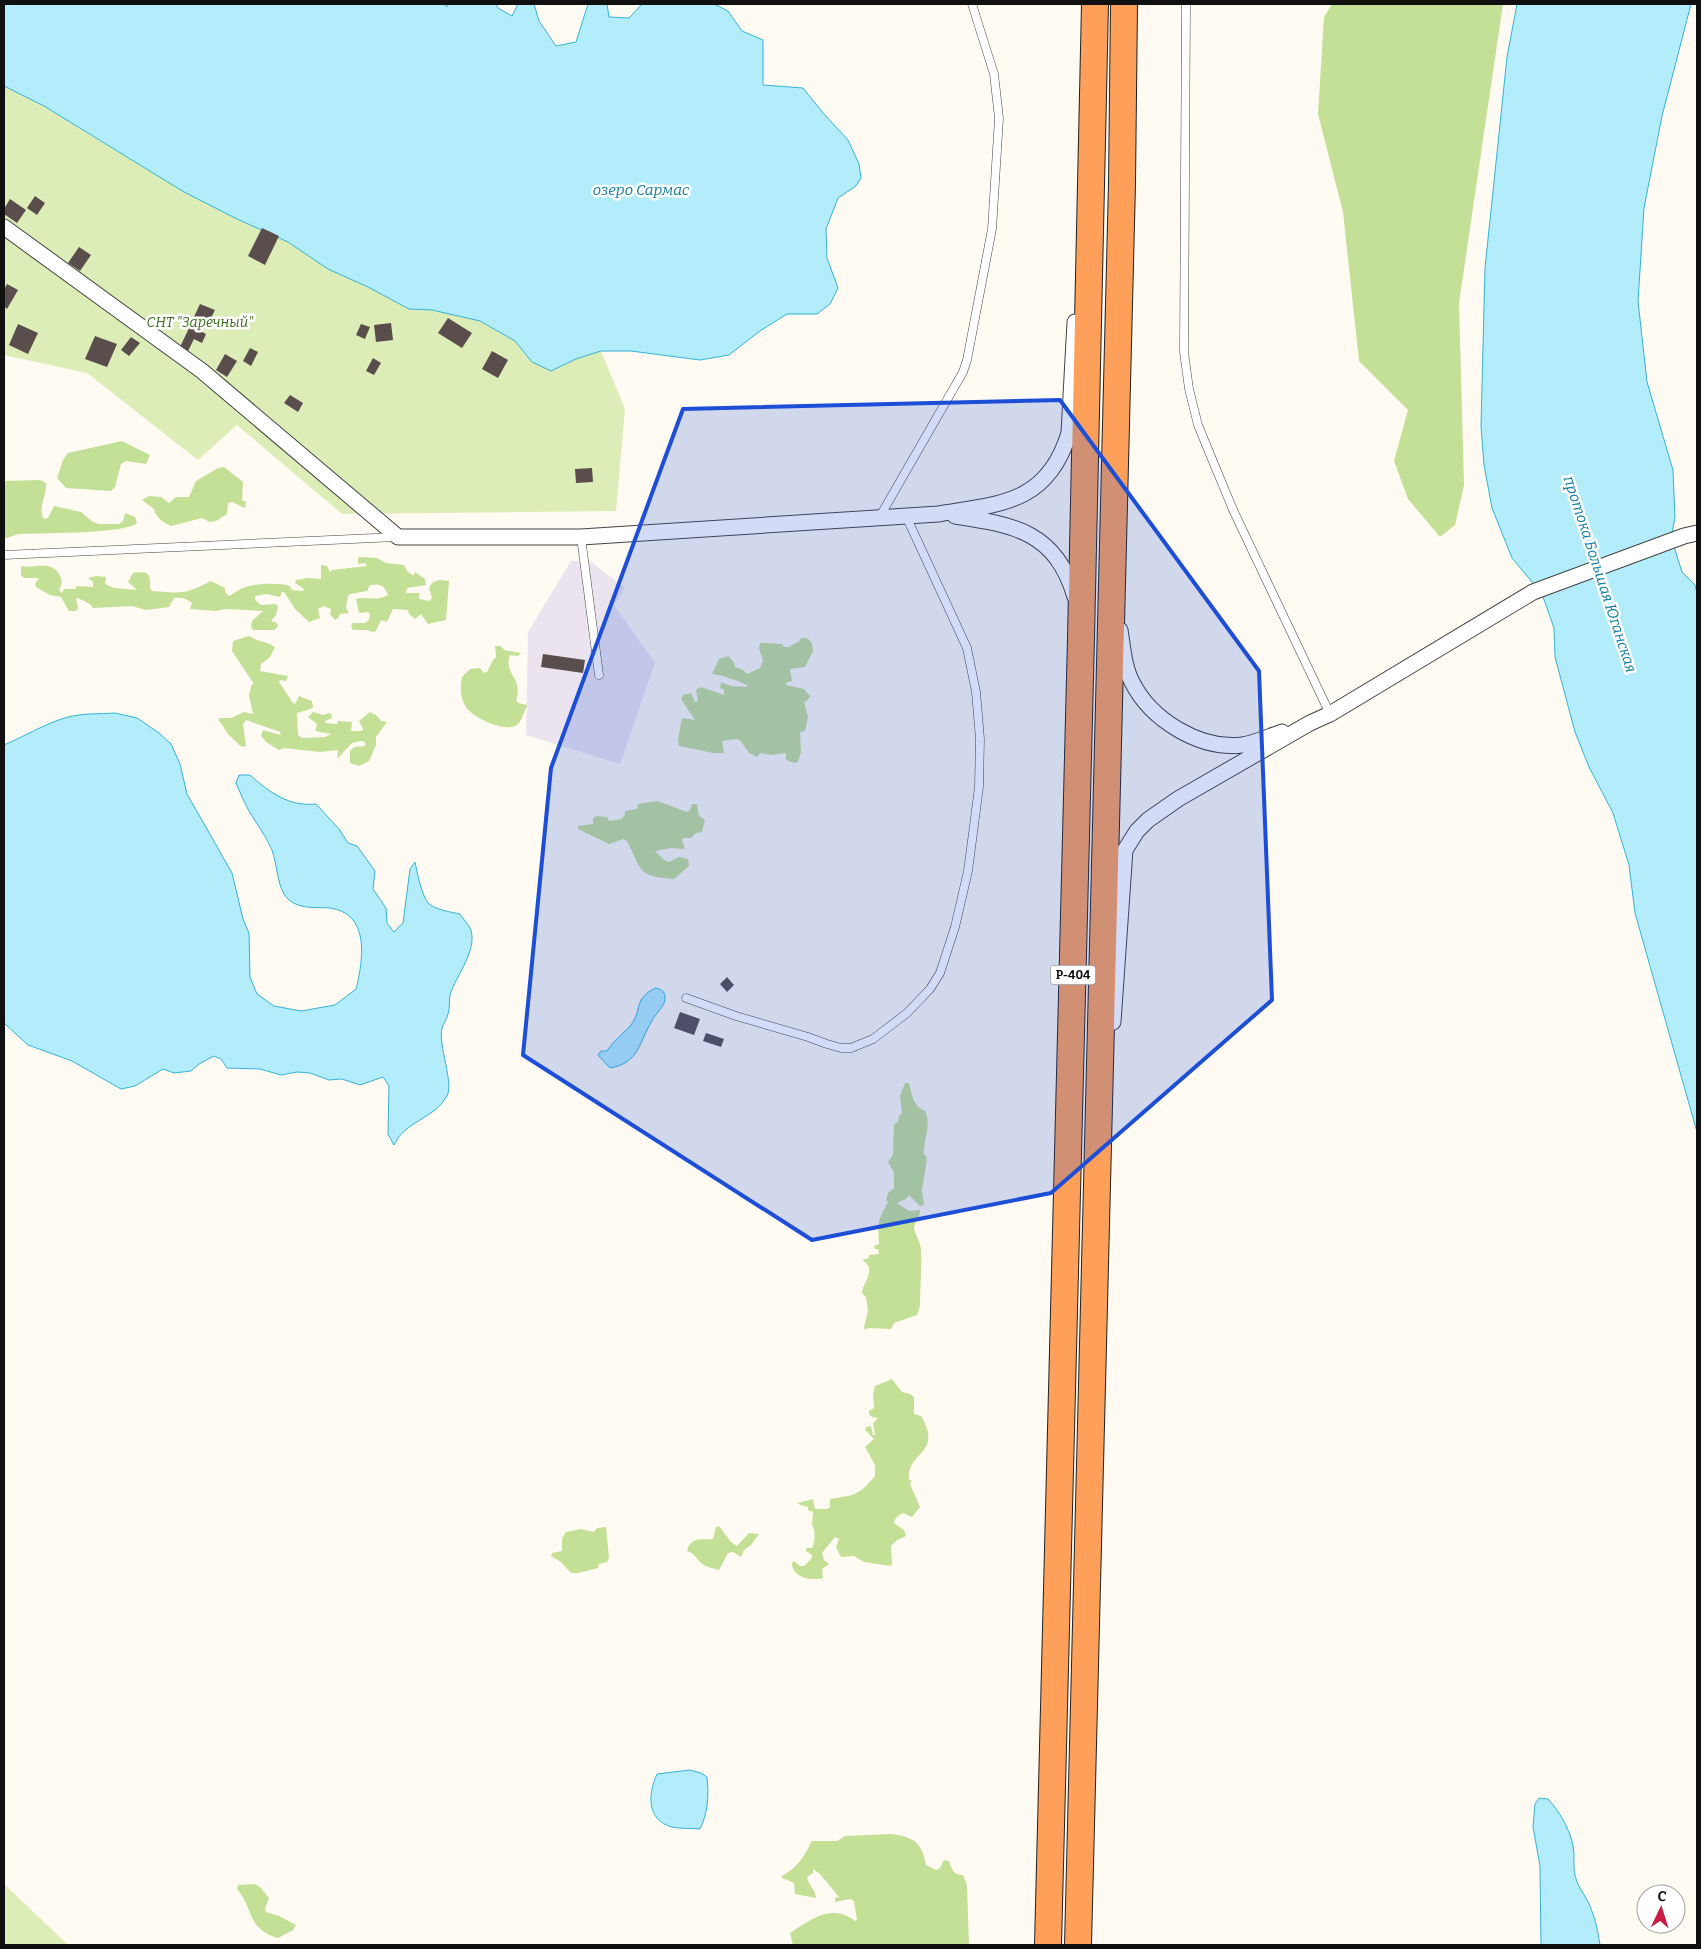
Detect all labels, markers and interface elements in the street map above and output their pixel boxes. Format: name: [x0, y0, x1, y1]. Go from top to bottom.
water label: озеро Сармас: [593, 181, 690, 199]
park label: СНТ "Заречный": [147, 314, 254, 331]
water label: протока Большая Юганская: [1559, 472, 1640, 675]
road number: Р-404: [1050, 966, 1096, 984]
north arrow: [1636, 1884, 1686, 1934]
text: С: [1657, 1888, 1667, 1905]

